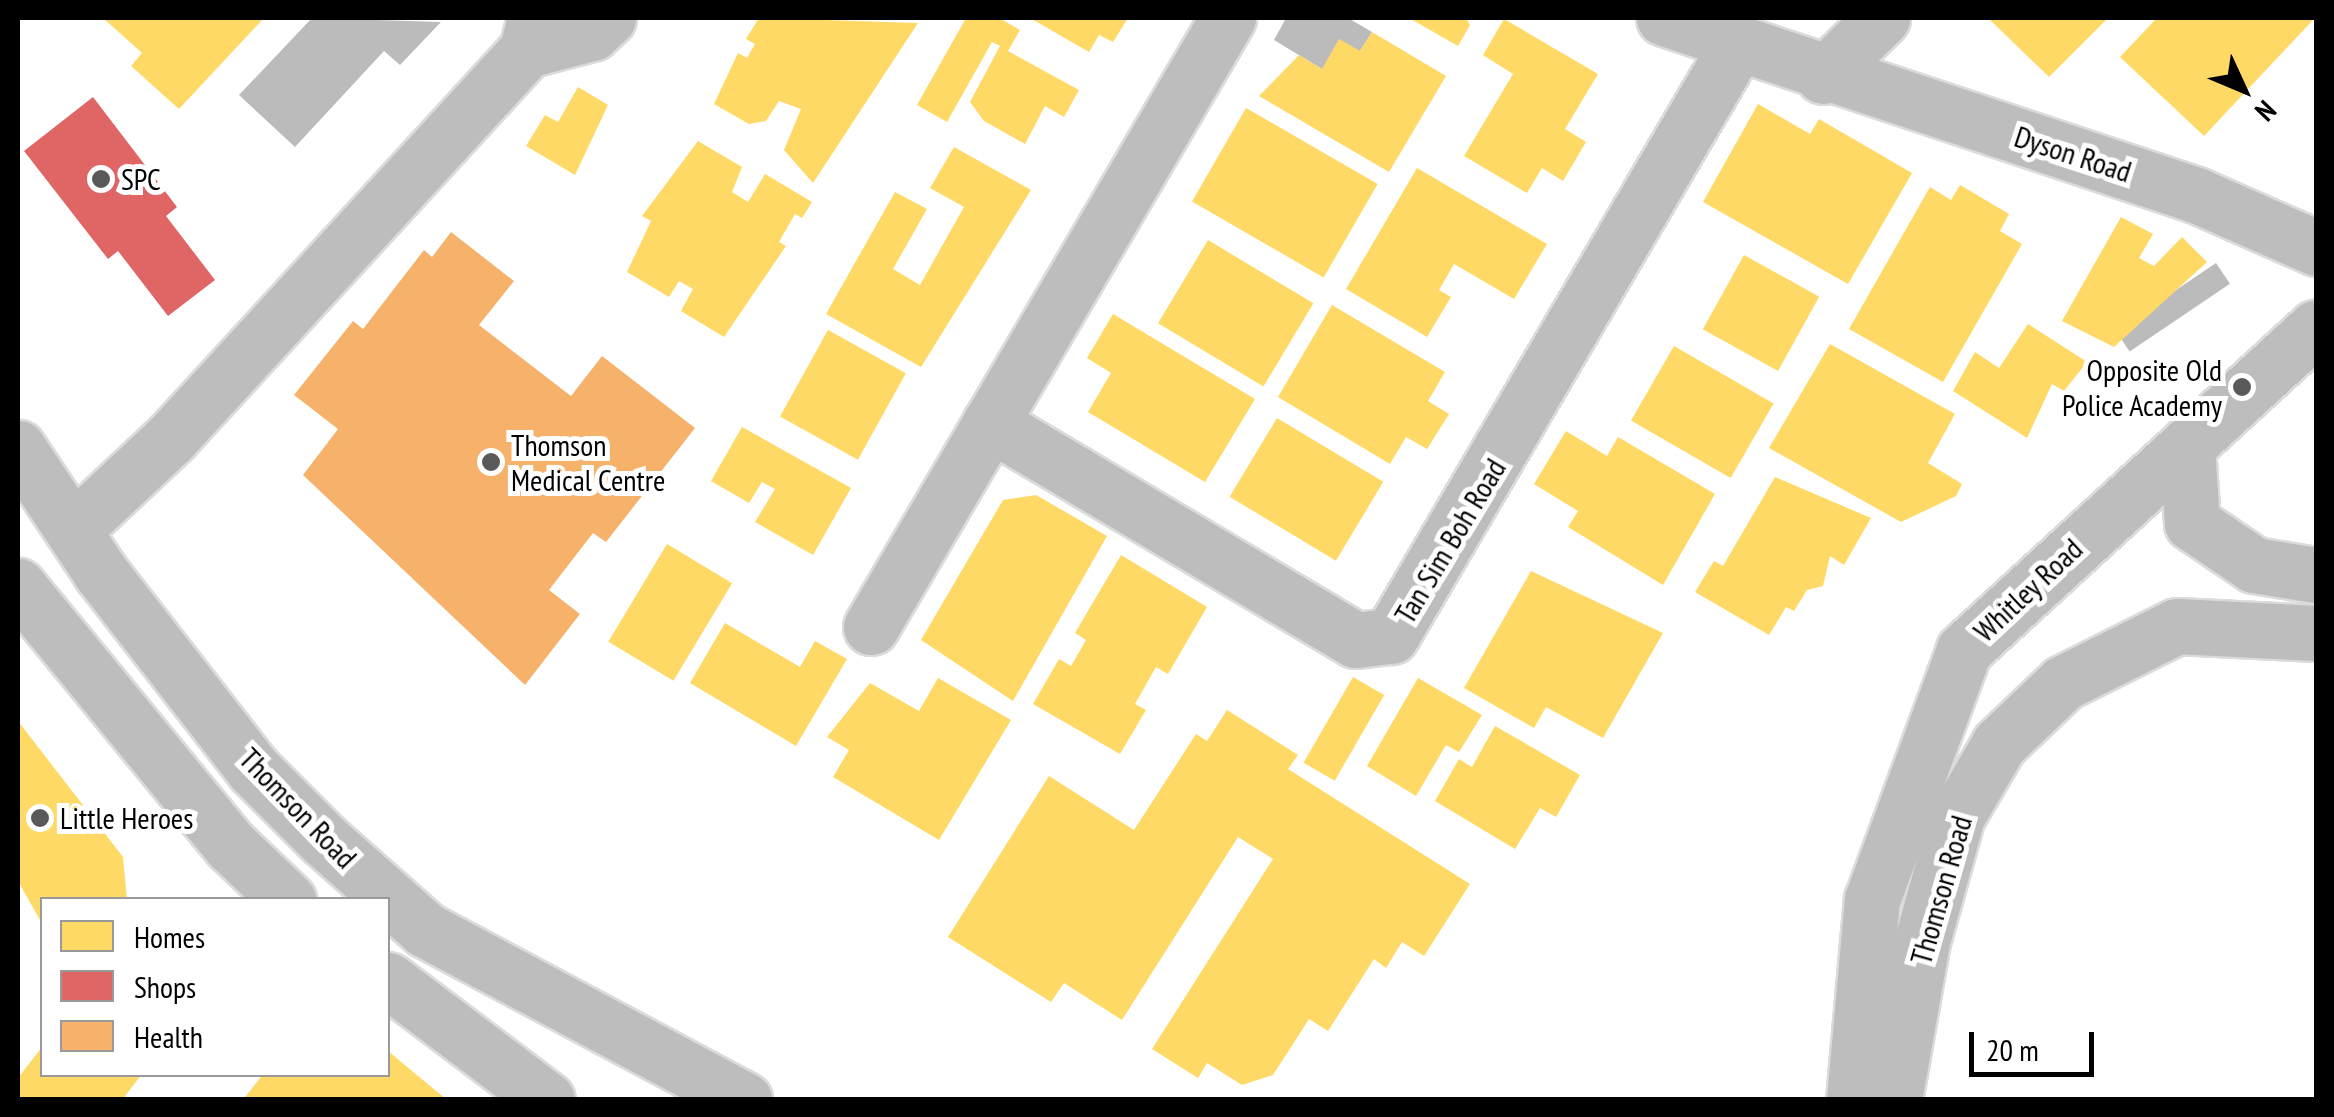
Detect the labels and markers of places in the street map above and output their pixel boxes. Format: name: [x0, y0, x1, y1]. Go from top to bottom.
place label: SPC: [121, 161, 161, 197]
marker: SPC: [90, 168, 112, 190]
place label: Opposite Old Police Academy: [2061, 352, 2222, 422]
marker: Opposite Old Police Academy: [2231, 376, 2253, 398]
place label: Thomson Medical Centre: [511, 427, 665, 498]
marker: Thomson Medical Centre: [480, 451, 502, 473]
place label: Little Heroes: [60, 800, 193, 836]
marker: Little Heroes: [29, 807, 51, 829]

